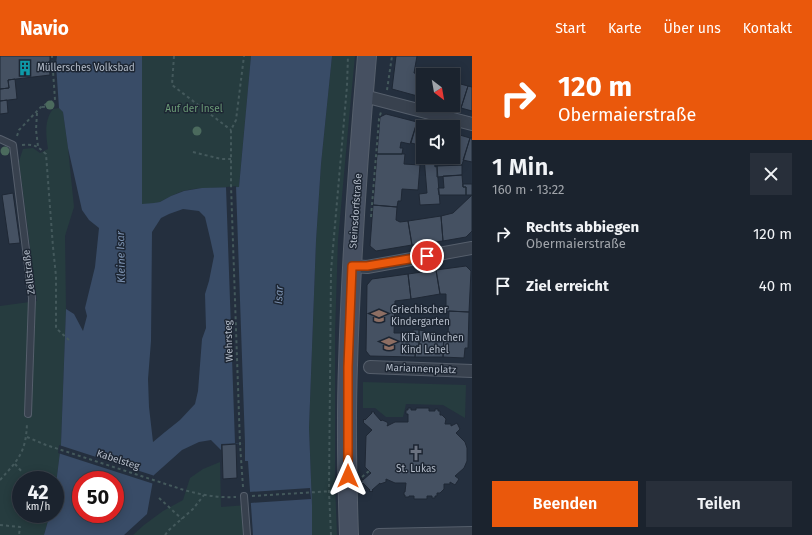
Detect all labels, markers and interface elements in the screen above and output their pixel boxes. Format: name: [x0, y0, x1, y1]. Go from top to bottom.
text: Navio: [20, 17, 69, 40]
text: Start: [555, 20, 586, 37]
text: Karte: [608, 20, 642, 37]
text: Über uns: [664, 20, 721, 37]
text: Kontakt: [743, 20, 792, 37]
building icon: Müllersches Volksbad: [16, 59, 34, 77]
place label: Müllersches Volksbad: [37, 62, 135, 74]
north arrow: [416, 68, 460, 112]
map controls: [416, 68, 460, 164]
text: 120 m: [558, 70, 632, 103]
icon: right: [492, 72, 544, 124]
park label: Auf der Insel: [165, 103, 223, 115]
text: Obermaierstraße: [558, 104, 696, 126]
button: sound: [416, 120, 460, 164]
text: 1 Min.: [492, 153, 554, 181]
button: close: [750, 153, 792, 195]
street label: Steinsdorfstraße: [347, 173, 365, 249]
text: 160 m · 13:22: [492, 182, 565, 197]
text: Rechts abbiegen: [526, 218, 639, 236]
icon: right: [492, 223, 514, 245]
text: 120 m: [753, 225, 792, 243]
water label: Kleine Isar: [114, 230, 128, 283]
text: Obermaierstraße: [526, 236, 626, 251]
pin: [410, 239, 444, 273]
icon: arrive: [416, 245, 438, 267]
street label: Zellstraße: [20, 249, 38, 295]
icon: arrive: [492, 275, 514, 297]
text: Ziel erreicht: [526, 277, 609, 295]
text: 40 m: [759, 277, 792, 295]
water label: Isar: [272, 284, 286, 305]
place label: Griechischer Kindergarten: [391, 304, 450, 328]
school or university icon: Griechischer Kindergarten: [370, 307, 388, 325]
street label: Wehrsteg: [222, 319, 236, 362]
place label: KiTa München Kind Lehel: [401, 332, 464, 356]
school or university icon: KiTa München Kind Lehel: [380, 335, 398, 353]
street label: Mariannenplatz: [385, 362, 457, 376]
church icon: St. Lukas: [407, 444, 425, 462]
street label: Kabelsteg: [95, 447, 142, 473]
position arrow: [327, 455, 369, 497]
place label: St. Lukas: [396, 463, 436, 475]
speed limit sign: 50: [72, 471, 124, 523]
text: 42: [27, 480, 49, 504]
button: Beenden: [492, 481, 638, 527]
button: Teilen: [646, 481, 792, 527]
text: km/h: [26, 501, 50, 513]

